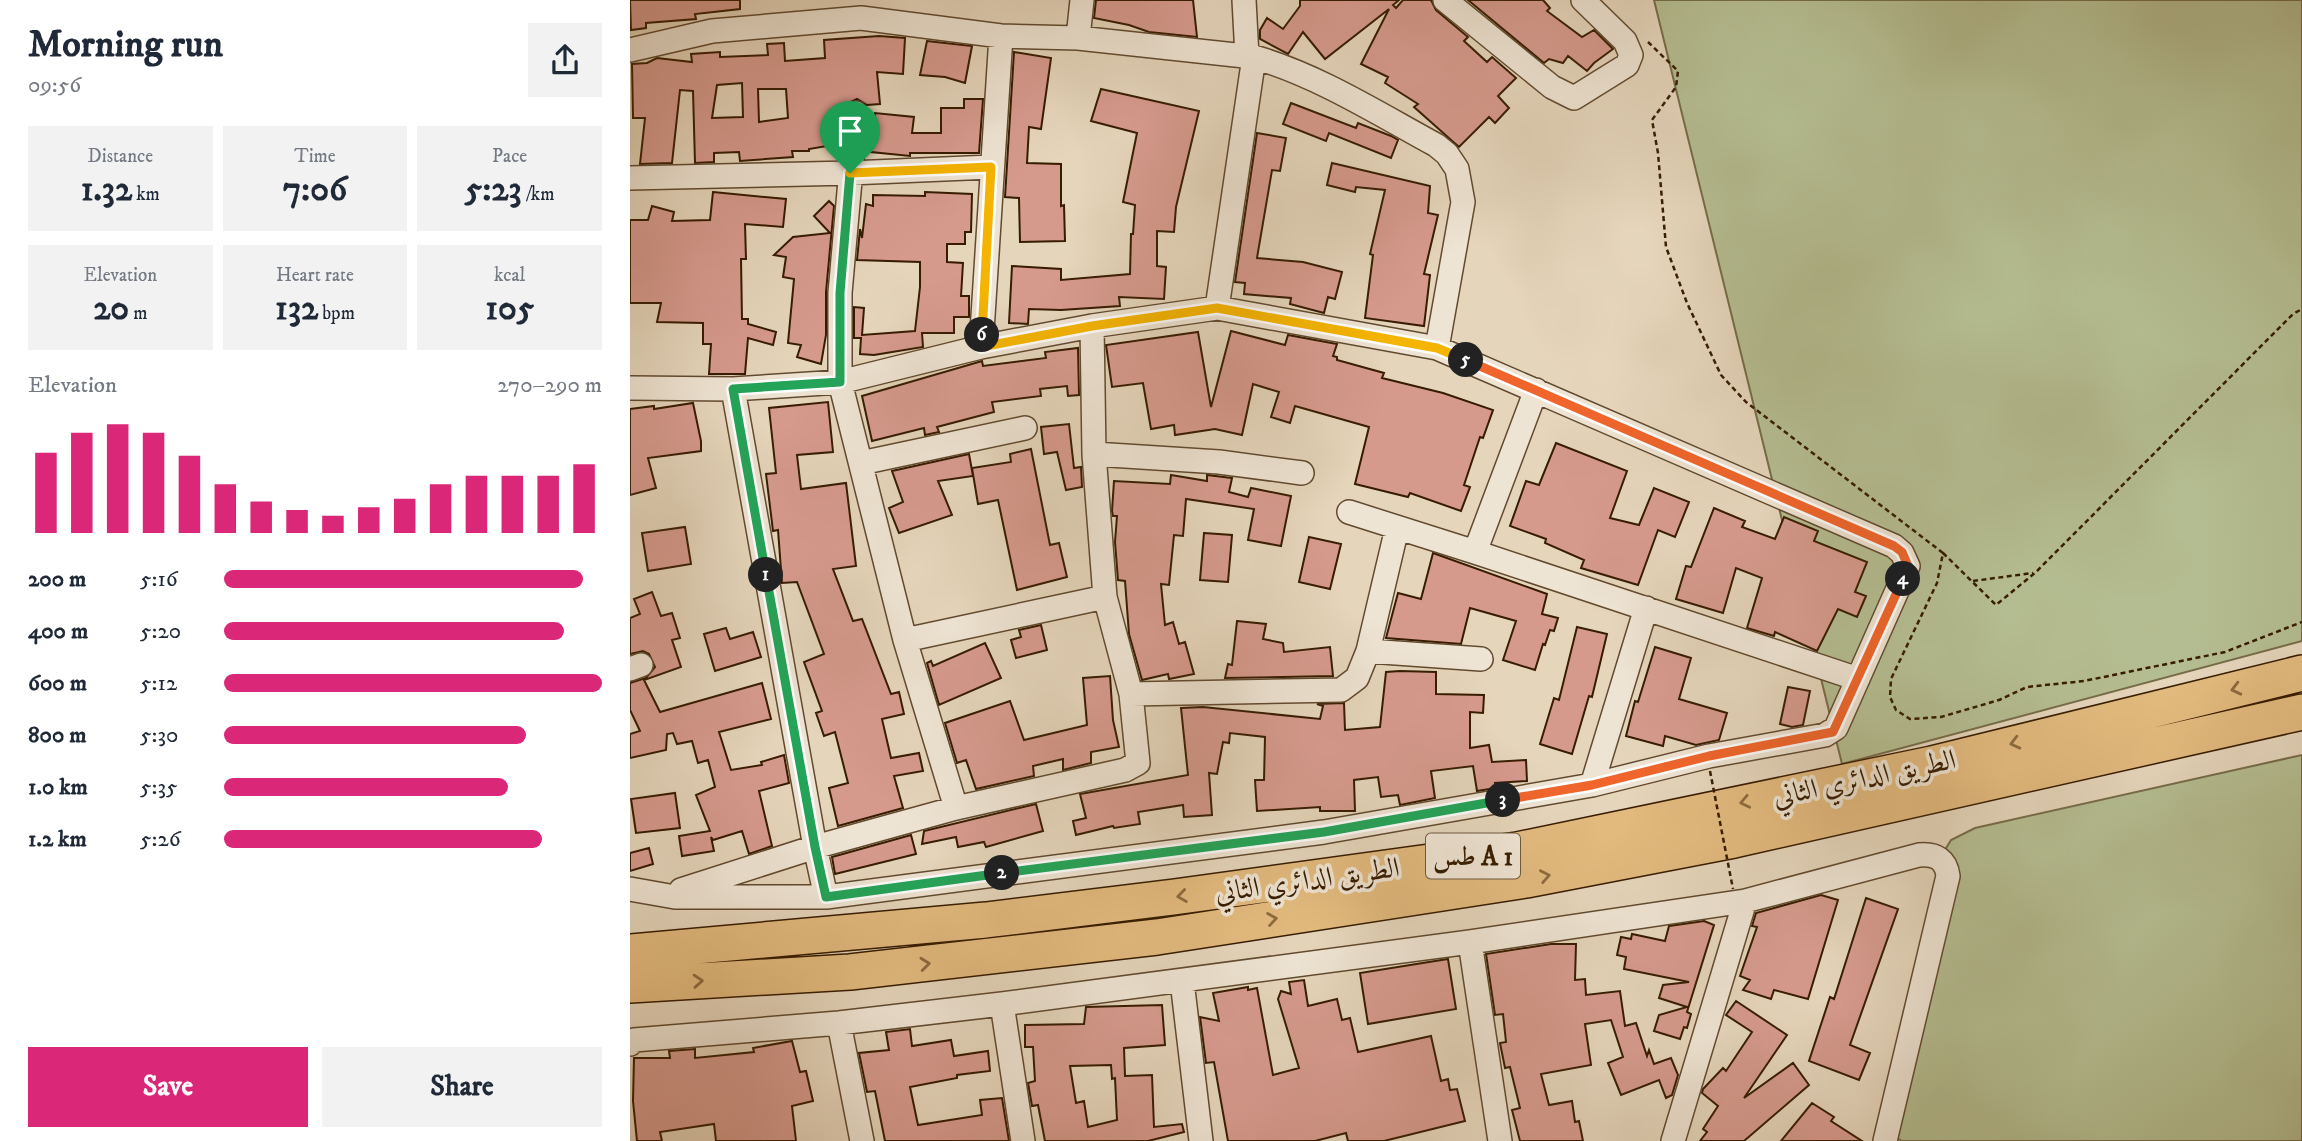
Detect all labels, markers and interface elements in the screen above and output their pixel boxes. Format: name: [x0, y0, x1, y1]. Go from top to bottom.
text: Morning run: [28, 21, 223, 69]
button: share: [528, 23, 602, 97]
text: 09:56: [28, 71, 81, 100]
pin: [820, 101, 880, 173]
icon: arrive: [831, 112, 869, 150]
text: Distance: [88, 145, 153, 168]
text: Time: [294, 145, 336, 168]
text: Pace: [492, 145, 527, 168]
text: 1.32: [81, 168, 132, 212]
text: 7:06: [283, 168, 347, 212]
text: 5:23: [465, 168, 522, 212]
text: km: [132, 183, 160, 206]
text: /km: [522, 183, 555, 206]
text: Elevation: [84, 264, 157, 287]
text: Heart rate: [276, 264, 354, 287]
text: kcal: [494, 264, 525, 287]
text: 20: [93, 287, 129, 331]
text: 132: [275, 287, 318, 331]
text: 105: [485, 287, 534, 331]
text: m: [129, 302, 148, 325]
text: bpm: [318, 302, 355, 325]
pin: 6: [964, 318, 1000, 352]
text: 6: [977, 323, 986, 346]
pin: 5: [1448, 342, 1484, 378]
text: 5: [1461, 348, 1470, 371]
text: Elevation: [28, 371, 117, 400]
text: 270–290 m: [497, 371, 602, 400]
pin: 1: [748, 558, 784, 592]
pin: 4: [1886, 562, 1920, 596]
text: 1: [762, 563, 769, 586]
text: 200 m: [28, 565, 86, 594]
text: 5:16: [140, 565, 178, 594]
text: 4: [1897, 567, 1908, 590]
text: 400 m: [28, 617, 88, 646]
text: 5:20: [140, 617, 181, 646]
text: 600 m: [28, 669, 87, 698]
text: 5:12: [140, 669, 177, 698]
one-way arrow: [2230, 681, 2242, 695]
text: 800 m: [28, 721, 86, 750]
text: 5:30: [140, 721, 178, 750]
one-way arrow: [2009, 735, 2021, 749]
street label: الطريق الدائري الثاني: [1770, 742, 1960, 819]
text: 1.0 km: [28, 773, 88, 802]
text: 5:35: [140, 773, 177, 802]
pin: 3: [1486, 782, 1520, 818]
text: 3: [1499, 788, 1506, 811]
one-way arrow: [1739, 794, 1751, 809]
text: 1.2 km: [28, 825, 87, 854]
text: 5:26: [140, 825, 181, 854]
road number: طس A 1: [1426, 834, 1520, 878]
street label: الطريق الدائري الثاني: [1213, 850, 1402, 915]
pin: 2: [984, 856, 1020, 890]
text: 2: [997, 861, 1006, 884]
one-way arrow: [1539, 869, 1551, 884]
one-way arrow: [1176, 888, 1188, 903]
one-way arrow: [1266, 912, 1278, 927]
one-way arrow: [919, 956, 931, 971]
one-way arrow: [693, 974, 704, 989]
button: Save: [28, 1047, 308, 1127]
button: Share: [322, 1047, 602, 1127]

